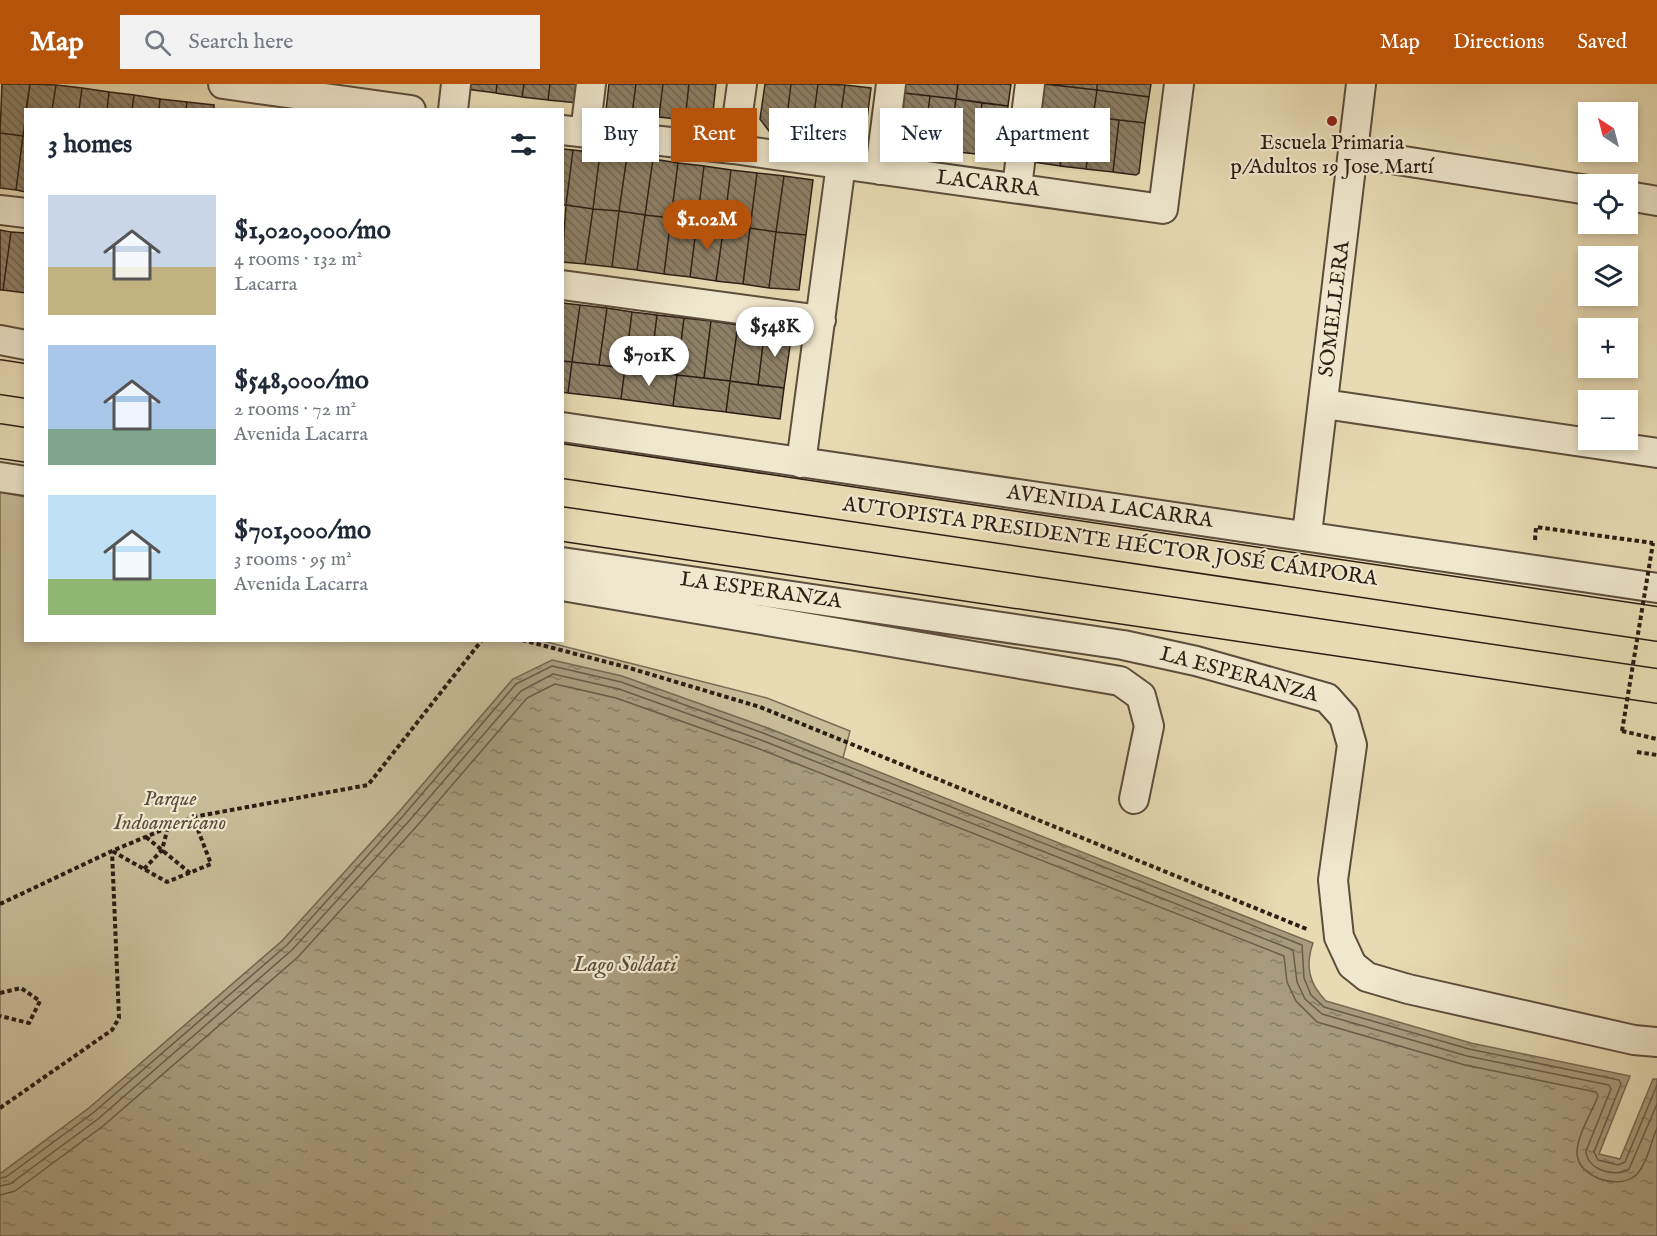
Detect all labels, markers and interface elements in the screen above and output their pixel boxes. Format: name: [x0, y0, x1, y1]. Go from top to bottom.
search box: [120, 15, 540, 69]
text: Map: [30, 25, 84, 60]
icon: search: [141, 26, 174, 59]
text: Search here: [189, 28, 293, 56]
text: Map: [1380, 29, 1420, 56]
text: Directions: [1453, 29, 1544, 56]
text: Saved: [1577, 29, 1627, 56]
north arrow: [1578, 102, 1638, 162]
map controls: [1578, 102, 1638, 450]
chip: Buy: [582, 108, 659, 162]
chip: Rent: [671, 108, 757, 162]
chip: Filters: [769, 108, 868, 162]
chip: New: [880, 108, 963, 162]
chip: Apartment: [975, 108, 1110, 162]
marker: Escuela Primaria p/Adultos 19 Jose Martí: [1325, 114, 1339, 128]
text: 3 homes: [48, 128, 132, 161]
icon: filters: [507, 128, 540, 161]
place label: Escuela Primaria p/Adultos 19 Jose Martí: [1231, 130, 1435, 181]
street label: LACARRA: [935, 164, 1042, 204]
button: locate: [1578, 174, 1638, 234]
pin: $1.02M: [658, 200, 756, 251]
text: $1.02M: [677, 207, 737, 232]
text: $1,020,000/mo: [234, 214, 391, 247]
icon: home: [96, 219, 168, 291]
street label: SOMELLERA: [1313, 239, 1357, 379]
button: layers: [1578, 246, 1638, 306]
text: 4 rooms · 132 m²: [234, 247, 362, 272]
text: Lacarra: [234, 272, 297, 297]
pin: $548K: [733, 307, 817, 358]
text: $548K: [750, 314, 800, 339]
button: +: [1578, 318, 1638, 378]
pin: $701K: [607, 336, 691, 387]
text: $701K: [623, 343, 675, 368]
text: $548,000/mo: [234, 364, 369, 397]
icon: home: [96, 369, 168, 441]
button: −: [1578, 390, 1638, 450]
text: 2 rooms · 72 m²: [234, 397, 356, 422]
text: Avenida Lacarra: [234, 422, 368, 447]
street label: AVENIDA LACARRA: [1004, 479, 1216, 535]
street label: AUTOPISTA PRESIDENTE HÉCTOR JOSÉ CÁMPORA: [840, 490, 1380, 593]
text: $701,000/mo: [234, 514, 371, 547]
icon: home: [96, 519, 168, 591]
text: 3 rooms · 95 m²: [234, 547, 352, 572]
street label: LA ESPERANZA: [678, 566, 844, 616]
text: Avenida Lacarra: [234, 572, 368, 597]
street label: LA ESPERANZA: [1157, 641, 1322, 709]
park label: Parque Indoamericano: [113, 786, 226, 837]
water label: Lago Soldati: [572, 951, 678, 979]

